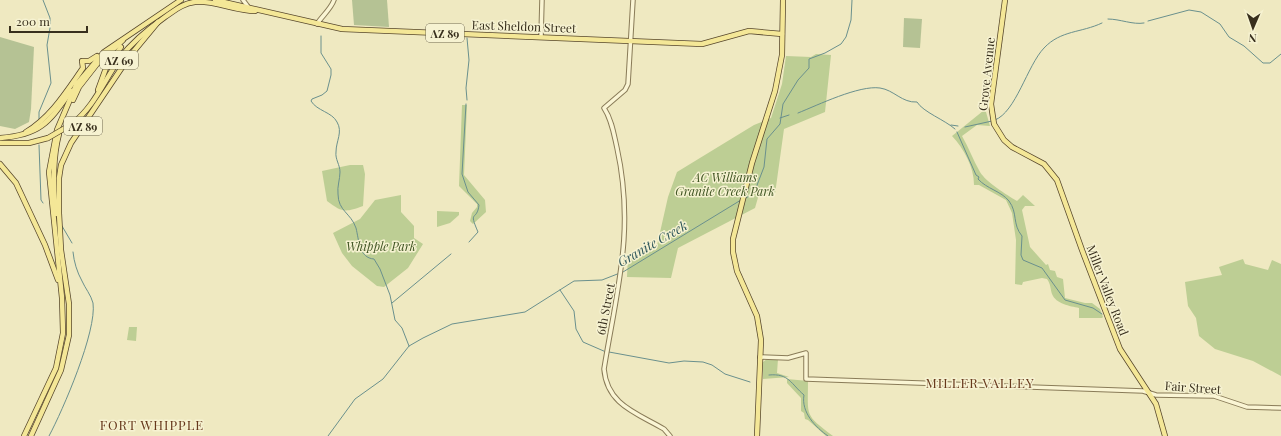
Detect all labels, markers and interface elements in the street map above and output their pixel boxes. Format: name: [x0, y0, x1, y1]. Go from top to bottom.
scale bar: [10, 8, 87, 34]
north arrow: [1233, 8, 1273, 48]
text: 200 m: [16, 13, 50, 29]
street label: East Sheldon Street: [471, 16, 577, 36]
road number: AZ 89: [426, 24, 464, 42]
text: N: [1248, 31, 1257, 46]
street label: Grove Avenue: [974, 36, 998, 112]
road number: AZ 69: [100, 51, 138, 69]
road number: AZ 89: [64, 117, 102, 135]
park label: AC Williams Granite Creek Park: [675, 169, 775, 199]
water label: Granite Creek: [614, 216, 690, 270]
park label: Whipple Park: [346, 238, 416, 254]
street label: Miller Valley Road: [1083, 242, 1133, 338]
street label: 6th Street: [592, 281, 618, 336]
district label: MILLER VALLEY: [925, 374, 1035, 391]
street label: Fair Street: [1164, 377, 1222, 397]
district label: FORT WHIPPLE: [100, 416, 204, 433]

